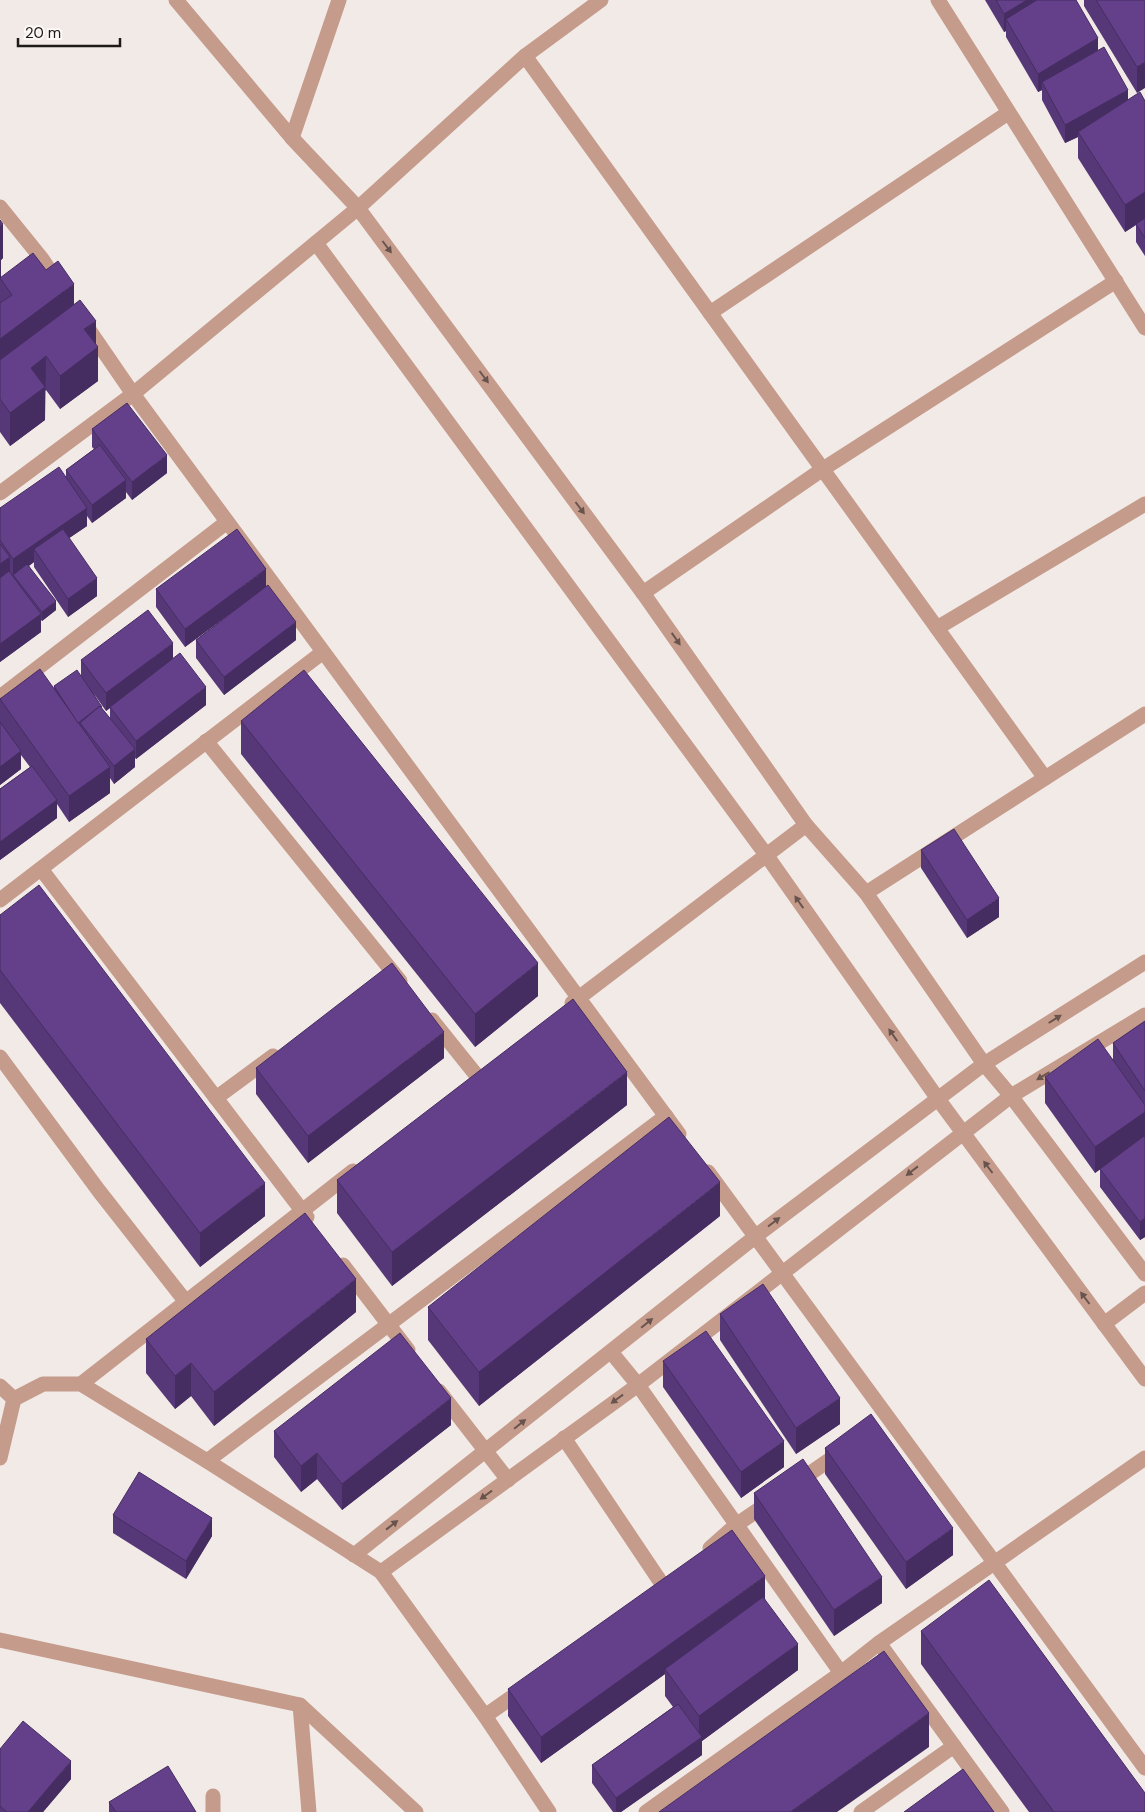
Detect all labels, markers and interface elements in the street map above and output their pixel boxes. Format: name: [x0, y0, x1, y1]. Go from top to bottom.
scale bar: [18, 15, 120, 47]
text: 20 m: [25, 23, 61, 43]
one-way arrow: [382, 240, 392, 254]
one-way arrow: [478, 370, 489, 383]
one-way arrow: [575, 501, 586, 514]
one-way arrow: [671, 633, 681, 646]
one-way arrow: [794, 895, 804, 909]
one-way arrow: [1048, 1015, 1062, 1024]
one-way arrow: [888, 1028, 898, 1042]
one-way arrow: [1037, 1071, 1050, 1081]
one-way arrow: [983, 1160, 993, 1174]
one-way arrow: [906, 1166, 919, 1177]
one-way arrow: [767, 1217, 781, 1227]
one-way arrow: [1079, 1292, 1090, 1305]
one-way arrow: [640, 1317, 653, 1328]
one-way arrow: [611, 1394, 624, 1404]
one-way arrow: [513, 1419, 527, 1429]
one-way arrow: [479, 1490, 493, 1500]
one-way arrow: [386, 1519, 399, 1530]

